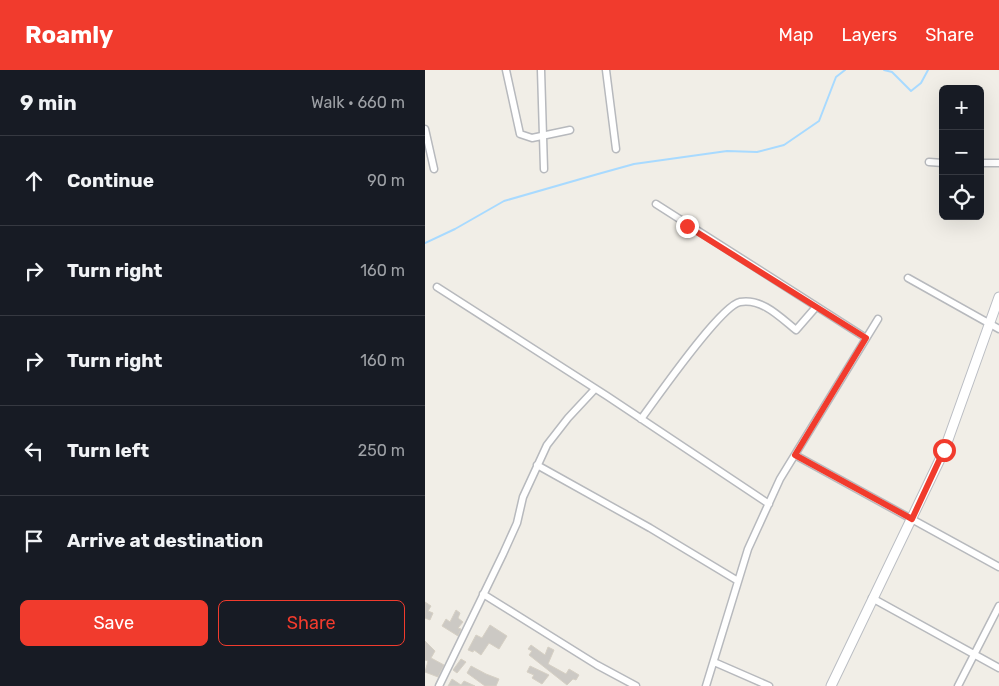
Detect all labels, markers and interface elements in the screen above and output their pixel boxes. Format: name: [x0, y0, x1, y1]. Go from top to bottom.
text: Roamly: [25, 21, 113, 49]
text: Map: [779, 24, 814, 46]
text: Layers: [842, 24, 897, 46]
text: Share: [925, 24, 974, 46]
map controls: [939, 85, 984, 220]
button: +: [939, 85, 984, 130]
text: 9 min: [20, 90, 77, 115]
text: Walk · 660 m: [311, 93, 405, 112]
button: −: [939, 130, 984, 175]
icon: ahead: [20, 167, 48, 195]
text: Continue: [67, 169, 154, 192]
text: 90 m: [367, 171, 405, 190]
button: locate: [939, 175, 984, 220]
route end: [676, 215, 699, 238]
icon: right: [20, 257, 48, 285]
text: Turn right: [67, 259, 162, 282]
text: 160 m: [360, 261, 405, 280]
icon: right: [20, 347, 48, 375]
text: Turn right: [67, 349, 162, 372]
text: 160 m: [360, 351, 405, 370]
icon: left: [20, 437, 48, 465]
text: Turn left: [67, 439, 149, 462]
route start: [933, 439, 956, 462]
text: 250 m: [358, 441, 405, 460]
icon: arrive: [20, 527, 48, 555]
text: Arrive at destination: [67, 529, 263, 552]
button: Save: [20, 600, 208, 646]
button: Share: [218, 600, 405, 646]

